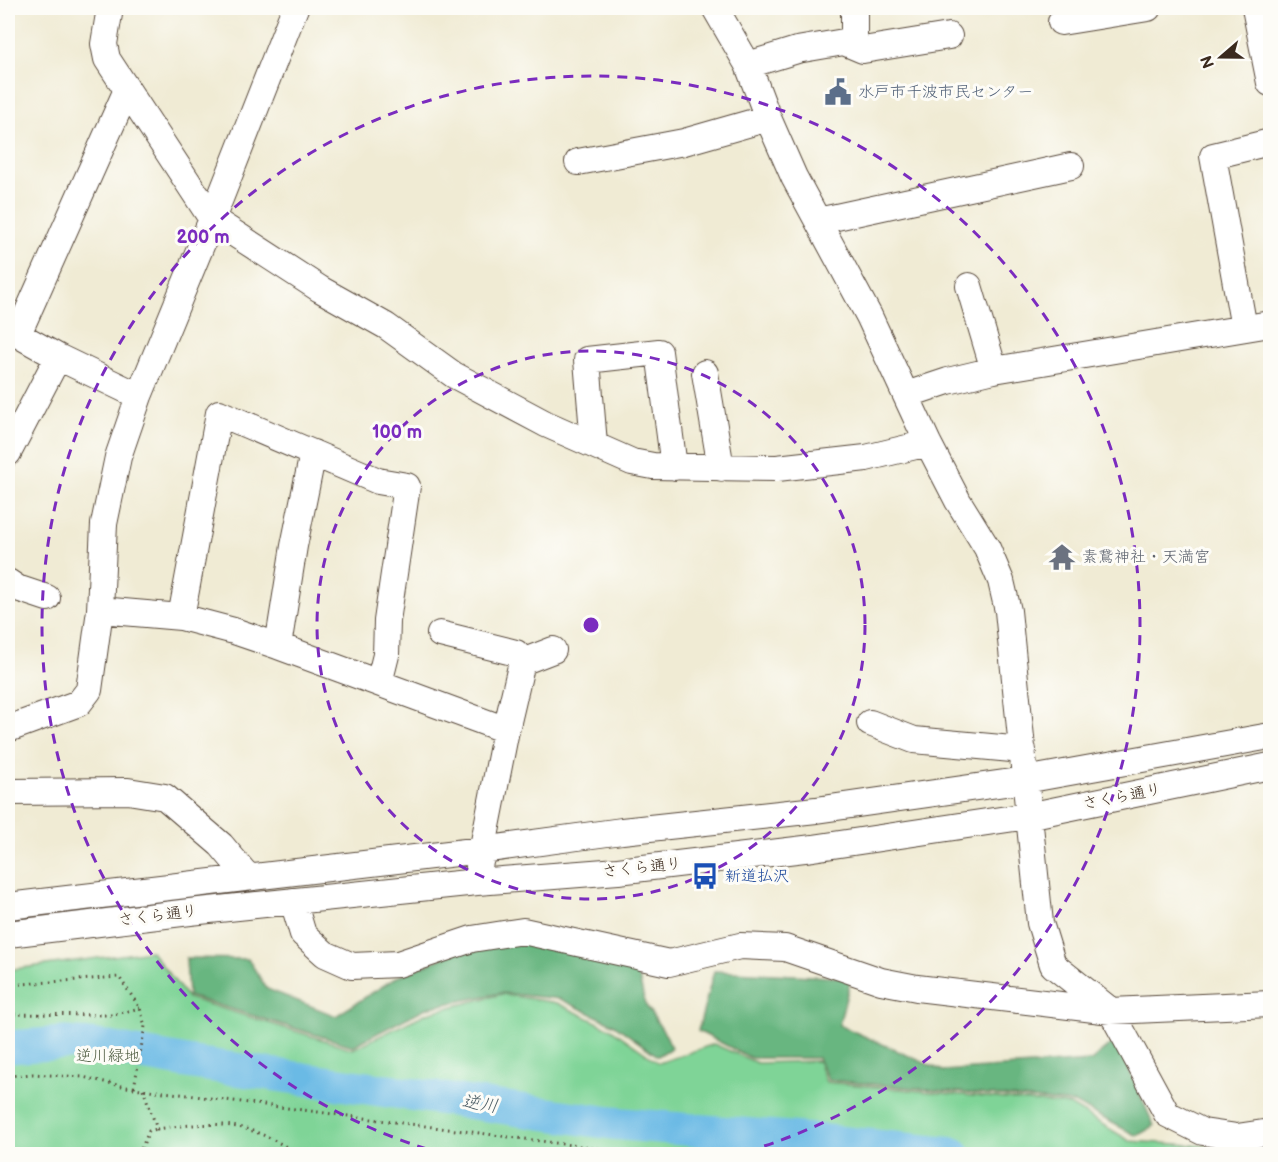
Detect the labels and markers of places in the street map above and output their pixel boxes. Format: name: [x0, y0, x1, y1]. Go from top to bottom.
public building icon: 水戸市千波市民センター: [823, 77, 853, 107]
place label: 水戸市千波市民センター: [858, 83, 1033, 102]
temple icon: 素鵞神社・天満宮: [1047, 542, 1077, 572]
place label: 素鵞神社・天満宮: [1082, 548, 1210, 567]
centre of rings: [581, 615, 601, 635]
bus stop icon: 新道払沢: [690, 861, 720, 891]
place label: 新道払沢: [725, 867, 789, 886]

